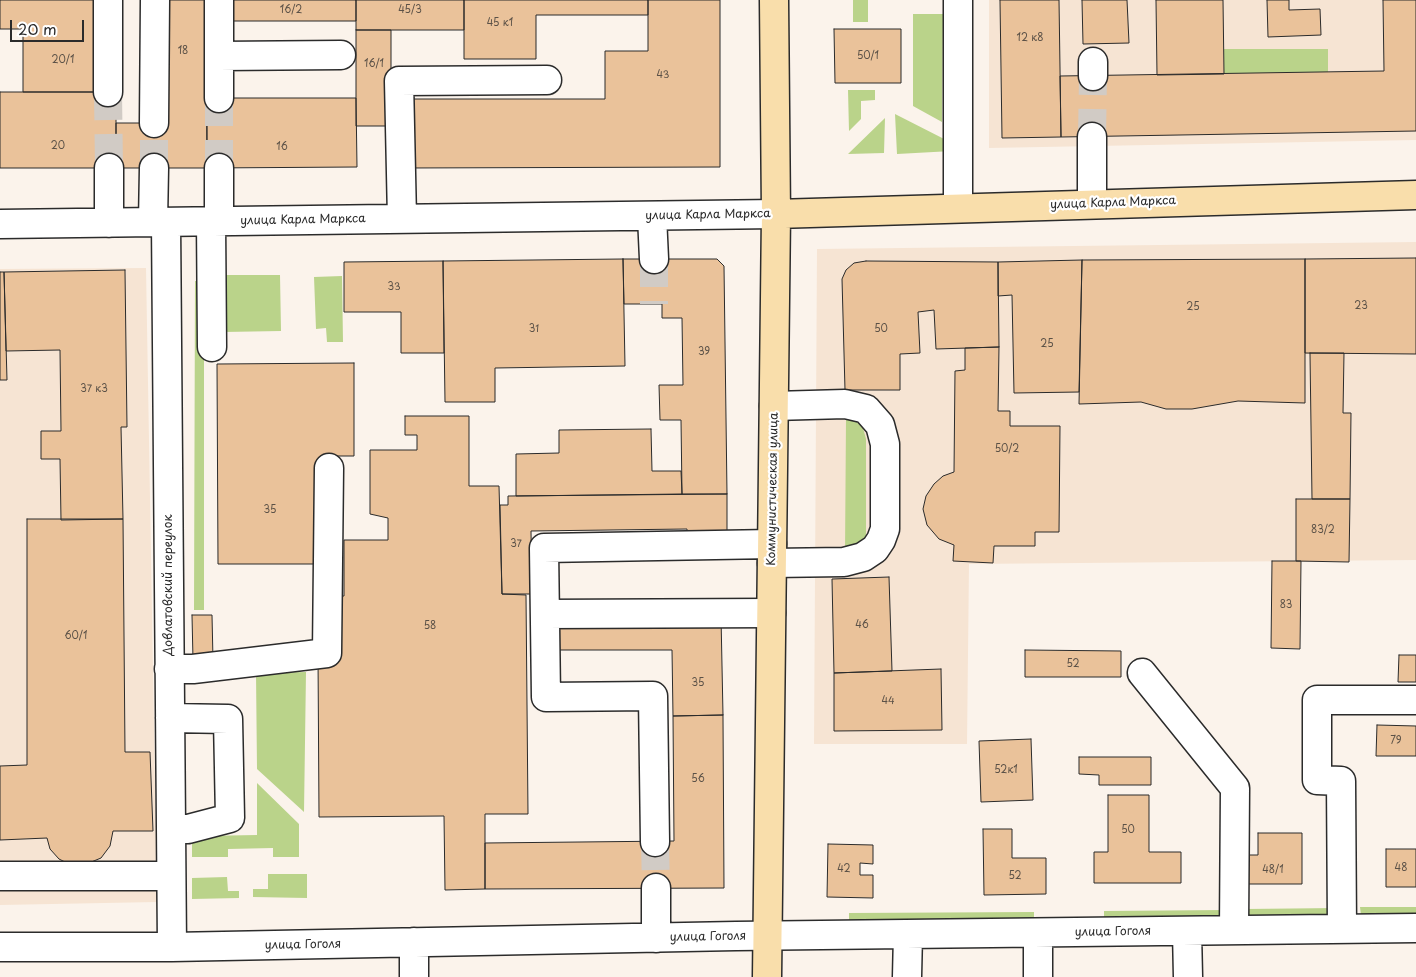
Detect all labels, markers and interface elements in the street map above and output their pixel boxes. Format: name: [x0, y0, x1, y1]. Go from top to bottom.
house number: 16/2: [280, 4, 302, 16]
house number: 45/3: [398, 4, 422, 16]
scale bar: [12, 10, 86, 42]
text: 20 m: [18, 17, 57, 40]
house number: 45 к1: [487, 17, 513, 29]
house number: 12 к8: [1016, 32, 1044, 44]
house number: 18: [178, 45, 188, 57]
house number: 50/1: [857, 50, 879, 62]
house number: 20/1: [52, 54, 74, 66]
house number: 16/1: [364, 58, 384, 70]
house number: 43: [657, 69, 669, 81]
house number: 20: [51, 140, 65, 152]
house number: 16: [276, 141, 288, 153]
street label: улица Карла Маркса: [1050, 194, 1176, 212]
street label: улица Карла Маркса: [645, 207, 771, 223]
street label: улица Карла Маркса: [240, 212, 366, 228]
house number: 33: [387, 281, 401, 293]
house number: 23: [1354, 300, 1368, 312]
house number: 25: [1186, 301, 1200, 313]
house number: 31: [529, 323, 539, 335]
house number: 50: [874, 323, 888, 335]
house number: 25: [1040, 338, 1054, 350]
house number: 39: [698, 346, 710, 358]
house number: 37 к3: [80, 383, 108, 395]
street label: Коммунистическая улица: [764, 412, 782, 566]
house number: 50/2: [995, 443, 1019, 455]
house number: 35: [264, 504, 276, 516]
street label: Довлатовский переулок: [162, 514, 176, 656]
house number: 83/2: [1311, 524, 1335, 536]
house number: 37: [510, 538, 522, 550]
house number: 83: [1280, 599, 1292, 611]
house number: 46: [855, 619, 869, 631]
house number: 58: [424, 620, 436, 632]
house number: 60/1: [65, 630, 87, 642]
house number: 52: [1066, 658, 1080, 670]
house number: 35: [692, 677, 704, 689]
house number: 44: [881, 695, 895, 707]
house number: 79: [1390, 735, 1402, 747]
house number: 52к1: [994, 764, 1018, 776]
house number: 56: [691, 773, 705, 785]
house number: 50: [1121, 824, 1135, 836]
house number: 48: [1395, 862, 1407, 874]
house number: 42: [837, 863, 851, 875]
house number: 48/1: [1262, 864, 1284, 876]
house number: 52: [1008, 870, 1022, 882]
street label: улица Гоголя: [1075, 924, 1151, 940]
street label: улица Гоголя: [670, 929, 746, 945]
street label: улица Гоголя: [265, 937, 341, 953]

